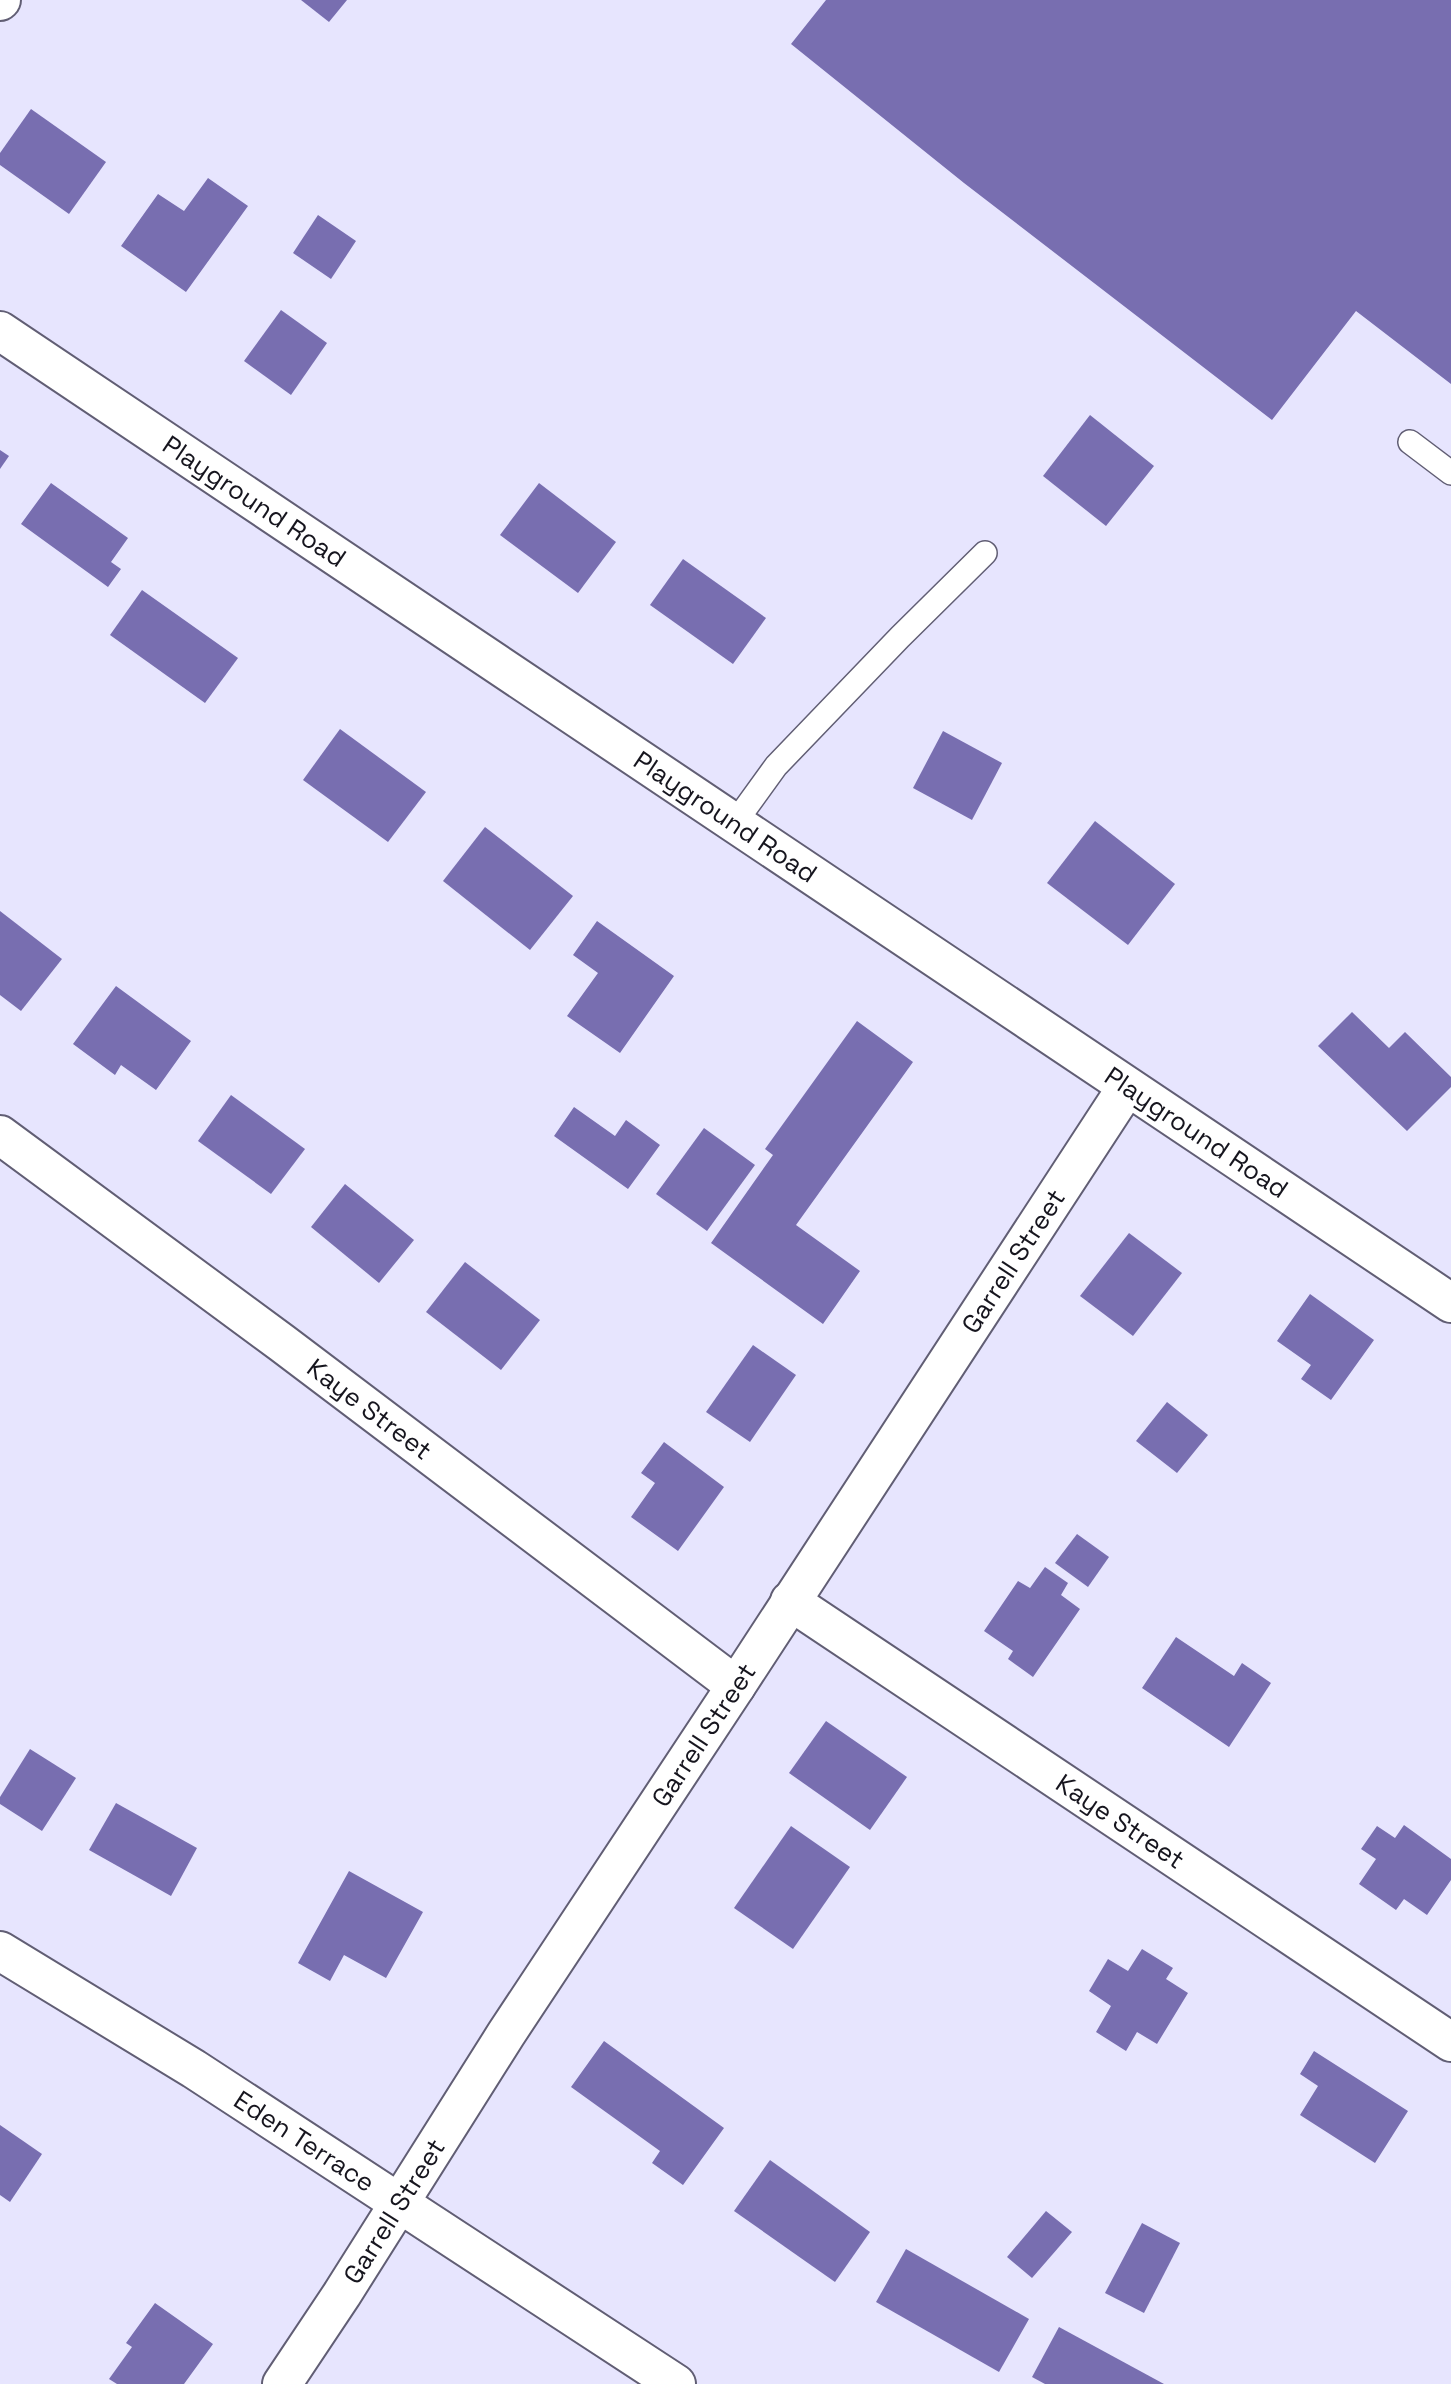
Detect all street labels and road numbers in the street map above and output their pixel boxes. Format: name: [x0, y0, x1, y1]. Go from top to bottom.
street label: Playground Road: [156, 428, 353, 575]
street label: Playground Road: [627, 743, 824, 890]
street label: Playground Road: [1098, 1059, 1295, 1206]
street label: Garrell Street: [954, 1183, 1073, 1340]
street label: Kaye Street: [300, 1351, 439, 1467]
street label: Garrell Street: [644, 1657, 763, 1813]
street label: Kaye Street: [1049, 1766, 1191, 1877]
street label: Eden Terrace: [227, 2083, 381, 2200]
street label: Garrell Street: [336, 2132, 453, 2290]

